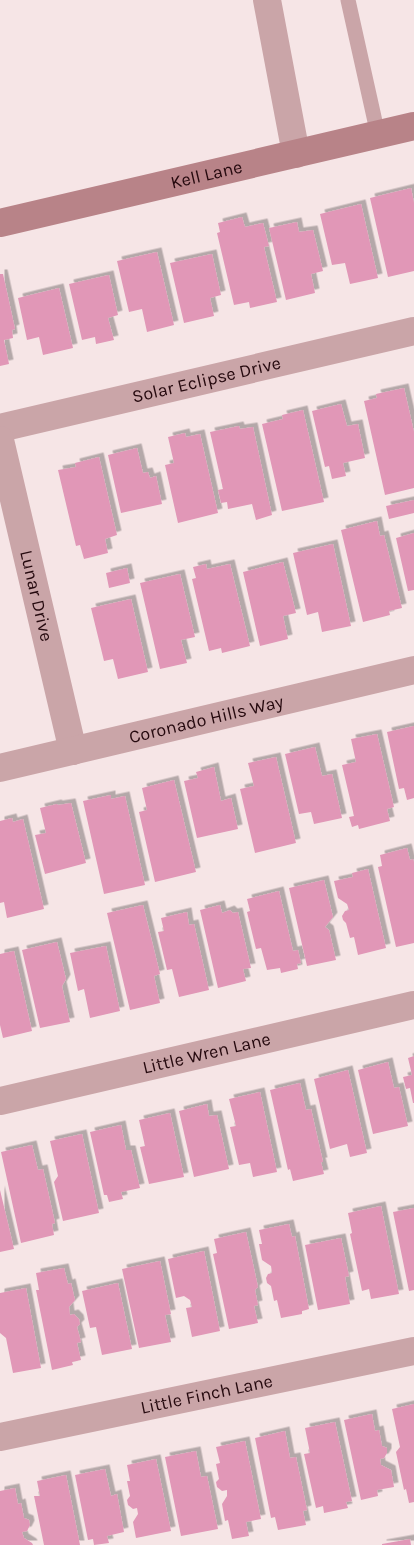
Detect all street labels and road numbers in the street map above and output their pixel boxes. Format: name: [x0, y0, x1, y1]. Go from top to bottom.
street label: Kell Lane: [168, 156, 244, 194]
street label: Solar Eclipse Drive: [130, 352, 283, 408]
street label: Lunar Drive: [15, 548, 58, 644]
street label: Coronado Hills Way: [127, 690, 286, 748]
street label: Little Wren Lane: [140, 1028, 273, 1079]
street label: Little Finch Lane: [138, 1370, 275, 1419]

